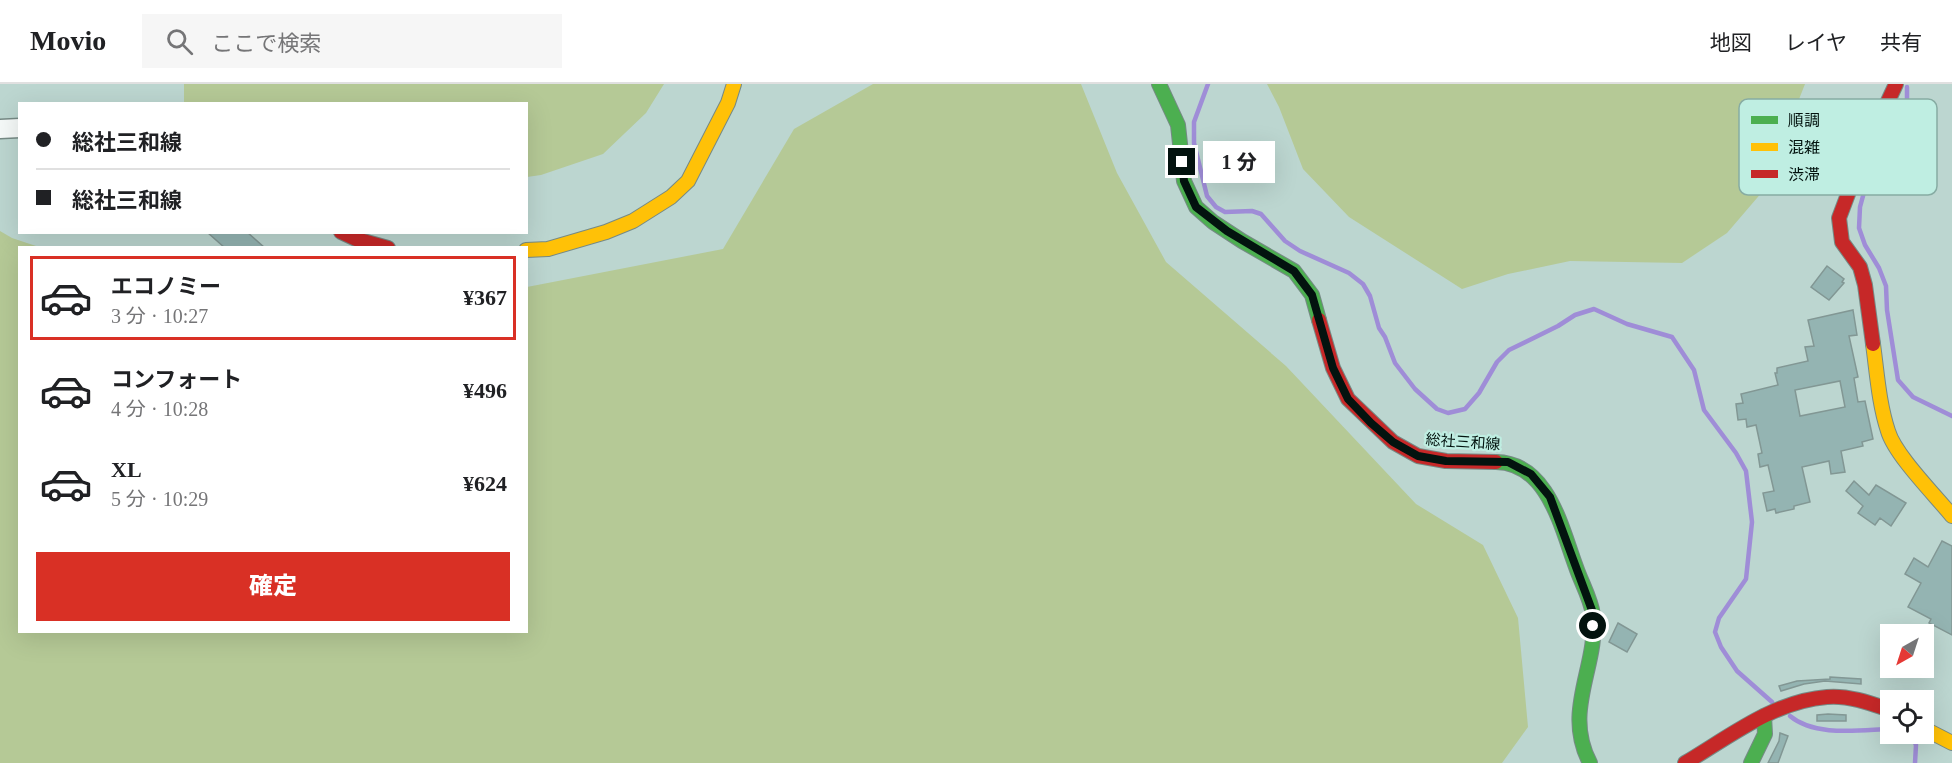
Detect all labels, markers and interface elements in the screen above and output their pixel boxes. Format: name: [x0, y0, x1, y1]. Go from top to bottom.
search box: [142, 14, 562, 68]
text: Movio: [30, 25, 106, 56]
icon: search: [163, 25, 196, 58]
text: ここで検索: [211, 31, 321, 56]
text: 地図: [1710, 31, 1752, 55]
text: レイヤ: [1785, 31, 1847, 55]
text: 共有: [1880, 31, 1922, 55]
legend: [1739, 99, 1937, 195]
text: 順調: [1788, 112, 1820, 129]
text: 総社三和線: [72, 130, 182, 155]
text: 混雑: [1788, 139, 1820, 156]
callout: 1 分: [1203, 141, 1275, 183]
route end: [1168, 148, 1195, 175]
text: 1 分: [1222, 151, 1257, 173]
text: 渋滞: [1788, 166, 1820, 183]
text: 総社三和線: [72, 188, 182, 213]
icon: car: [39, 271, 93, 325]
text: エコノミー: [111, 274, 221, 299]
text: ¥367: [463, 285, 507, 310]
text: 3 分 · 10:27: [111, 305, 208, 327]
icon: car: [39, 364, 93, 418]
text: コンフォート: [111, 367, 242, 392]
text: ¥496: [463, 378, 507, 403]
text: 4 分 · 10:28: [111, 398, 208, 420]
street label: 総社三和線: [1425, 431, 1501, 453]
icon: car: [39, 457, 93, 511]
text: XL: [111, 457, 142, 482]
text: ¥624: [463, 471, 507, 496]
text: 5 分 · 10:29: [111, 488, 208, 510]
button: 確定: [36, 552, 510, 621]
route start: [1579, 612, 1606, 639]
north arrow: [1880, 624, 1934, 678]
map controls: [1880, 624, 1934, 744]
button: locate: [1880, 690, 1934, 744]

